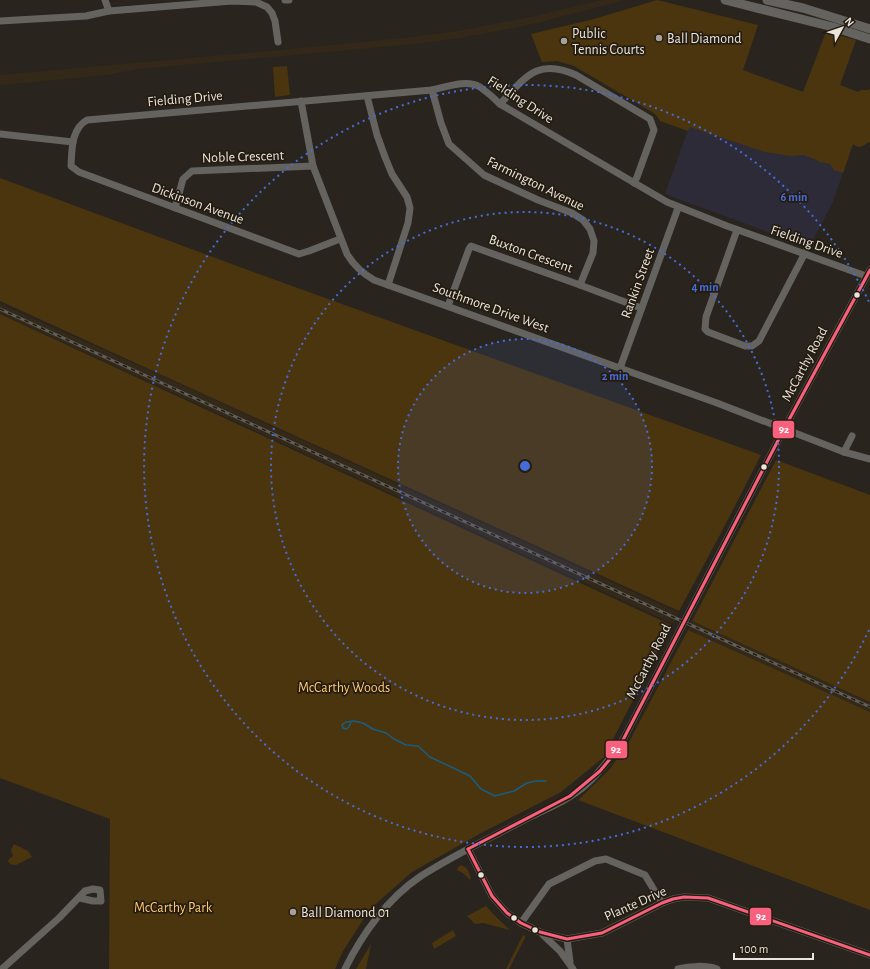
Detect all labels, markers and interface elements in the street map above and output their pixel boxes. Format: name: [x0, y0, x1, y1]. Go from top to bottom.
north arrow: [822, 8, 862, 48]
text: N: [843, 15, 856, 28]
place label: Public Tennis Courts: [572, 27, 645, 57]
place label: Ball Diamond: [667, 32, 741, 46]
marker: Ball Diamond: [654, 33, 664, 43]
marker: Public Tennis Courts: [559, 36, 569, 46]
street label: Fielding Drive: [485, 73, 556, 126]
street label: Fielding Drive: [147, 89, 223, 109]
street label: Noble Crescent: [202, 149, 285, 165]
street label: Farmington Avenue: [485, 154, 586, 214]
street label: Dickinson Avenue: [150, 181, 246, 227]
text: 6 min: [781, 191, 807, 203]
street label: Fielding Drive: [769, 223, 845, 261]
street label: Buxton Crescent: [487, 232, 575, 276]
street label: Rankin Street: [619, 246, 657, 320]
street label: Southmore Drive West: [431, 280, 551, 336]
text: 4 min: [691, 281, 719, 293]
unlabelled marker: [852, 290, 862, 300]
street label: McCarthy Road: [779, 325, 830, 404]
text: 2 min: [602, 370, 628, 382]
line badge: 92: [772, 420, 795, 439]
text: 92: [779, 424, 789, 435]
centre of rings: [518, 459, 532, 473]
unlabelled marker: [759, 462, 769, 472]
street label: McCarthy Road: [624, 622, 674, 701]
park label: McCarthy Woods: [298, 681, 390, 695]
line badge: 92: [605, 740, 628, 759]
text: 92: [611, 744, 621, 755]
unlabelled marker: [476, 870, 486, 880]
street label: Plante Drive: [602, 884, 669, 924]
park label: McCarthy Park: [134, 901, 213, 915]
place label: Ball Diamond 01: [301, 906, 390, 920]
marker: Ball Diamond 01: [288, 907, 298, 917]
line badge: 92: [749, 907, 772, 926]
text: 92: [756, 911, 766, 922]
unlabelled marker: [509, 913, 519, 923]
unlabelled marker: [530, 925, 540, 935]
scale bar: [734, 935, 813, 961]
text: 100 m: [740, 943, 768, 955]

